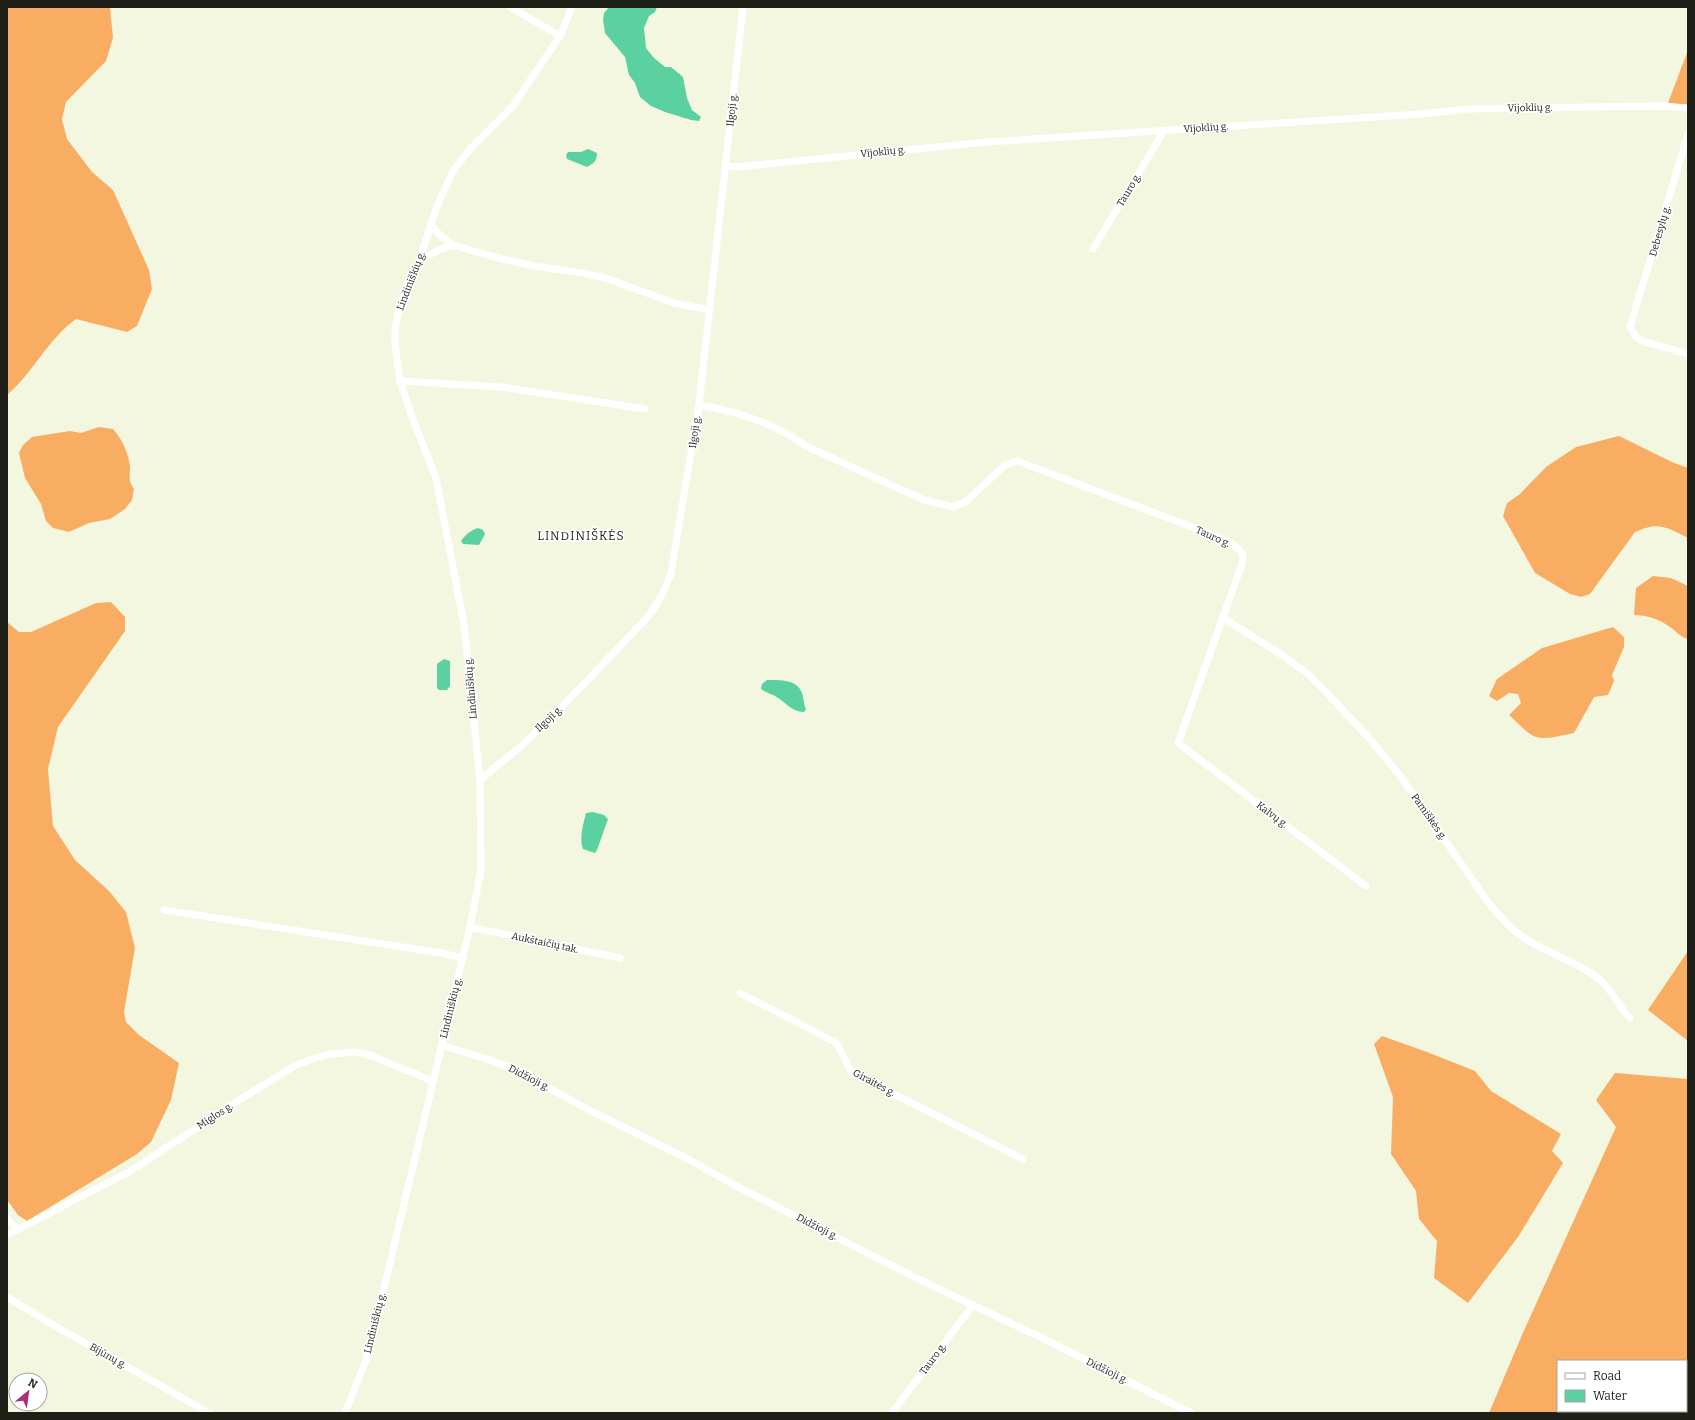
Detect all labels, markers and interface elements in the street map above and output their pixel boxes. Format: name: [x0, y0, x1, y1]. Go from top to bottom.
street label: Ilgoji g.: [724, 93, 740, 127]
street label: Vijoklių g.: [1507, 102, 1553, 114]
street label: Vijoklių g.: [1183, 120, 1229, 136]
street label: Vijoklių g.: [860, 144, 906, 160]
street label: Tauro g.: [1114, 171, 1144, 209]
street label: Debesylų g.: [1647, 204, 1673, 258]
street label: Lindiniškių g.: [394, 250, 428, 312]
street label: Ilgoji g.: [687, 415, 703, 449]
street label: Tauro g.: [1194, 524, 1232, 550]
district label: LINDINIŠKĖS: [537, 528, 625, 543]
street label: Lindiniškių g.: [462, 657, 480, 719]
street label: Ilgoji g.: [533, 703, 565, 735]
street label: Pamiškės g.: [1409, 791, 1449, 843]
street label: Kalvų g.: [1254, 799, 1290, 831]
street label: Aukštaičių tak.: [510, 930, 580, 956]
street label: Lindiniškių g.: [438, 976, 464, 1040]
street label: Didžioji g.: [506, 1062, 552, 1094]
street label: Giraitės g.: [851, 1067, 897, 1099]
street label: Miglos g.: [195, 1100, 235, 1132]
street label: Didžioji g.: [794, 1211, 840, 1243]
street label: Lindiniškių g.: [362, 1291, 388, 1355]
street label: Bijūnų g.: [87, 1341, 129, 1371]
street label: Tauro g.: [917, 1341, 949, 1377]
street label: Didžioji g.: [1084, 1356, 1130, 1386]
legend: [1557, 1360, 1687, 1412]
text: Road: [1593, 1369, 1621, 1383]
north arrow: [8, 1372, 48, 1412]
text: N: [26, 1376, 40, 1392]
text: Water: [1593, 1389, 1628, 1403]

